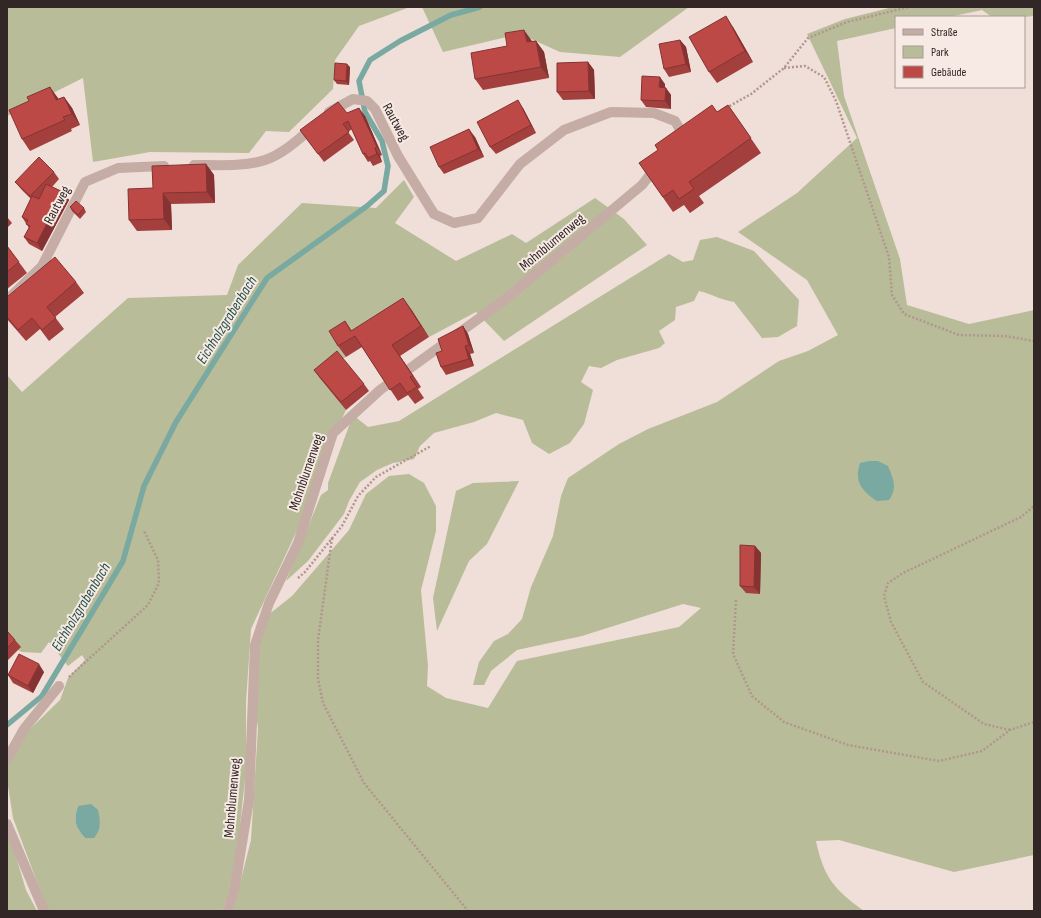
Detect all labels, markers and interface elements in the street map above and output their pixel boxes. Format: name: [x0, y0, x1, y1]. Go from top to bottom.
legend: [895, 16, 1025, 88]
text: Straße: [931, 25, 958, 40]
text: Park: [931, 45, 949, 60]
text: Gebäude: [931, 65, 966, 80]
street label: Rautweg: [379, 100, 414, 144]
street label: Rautweg: [40, 183, 74, 227]
street label: Mohnblumenweg: [516, 210, 588, 274]
water label: Eichholzgrabenbach: [192, 273, 262, 367]
street label: Mohnblumenweg: [285, 431, 327, 513]
water label: Eichholzgrabenbach: [47, 559, 115, 655]
street label: Mohnblumenweg: [220, 757, 244, 839]

